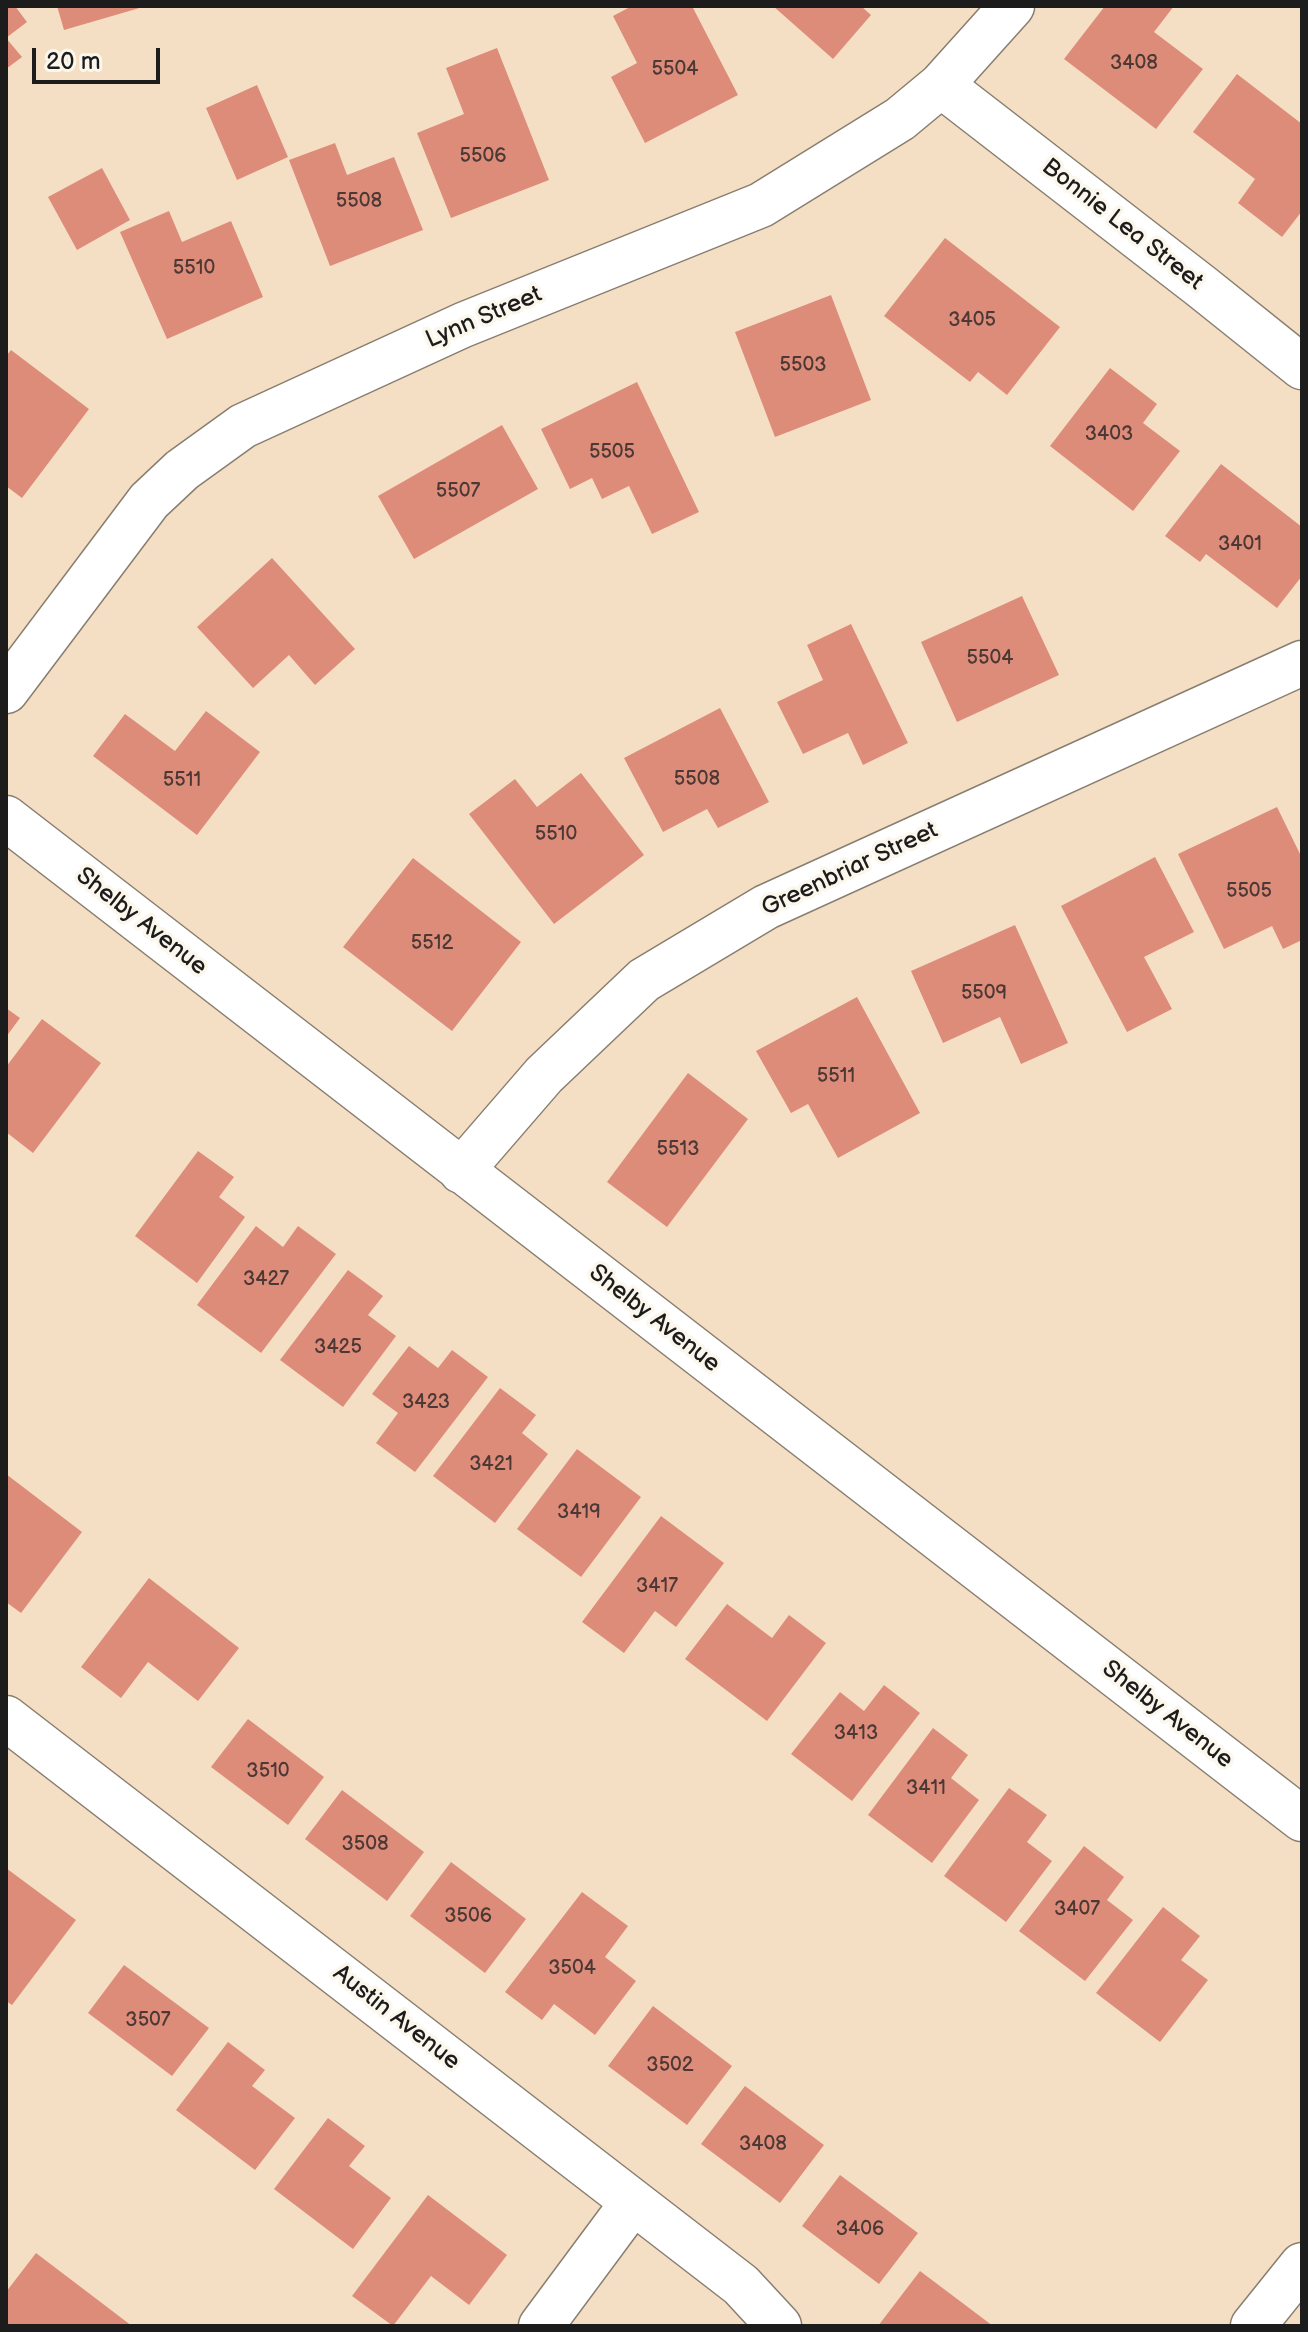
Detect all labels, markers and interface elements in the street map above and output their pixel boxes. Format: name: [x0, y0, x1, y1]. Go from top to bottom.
scale bar: [36, 32, 164, 82]
text: 20 m: [46, 47, 101, 76]
house number: 3408: [1110, 52, 1158, 76]
house number: 5504: [652, 58, 698, 82]
house number: 5506: [460, 145, 506, 169]
street label: Bonnie Lea Street: [1036, 153, 1208, 297]
house number: 5508: [336, 190, 382, 214]
house number: 5510: [173, 257, 215, 281]
street label: Lynn Street: [422, 281, 546, 355]
house number: 3405: [948, 309, 996, 333]
house number: 5503: [780, 354, 826, 378]
house number: 3403: [1085, 423, 1133, 447]
house number: 5505: [589, 441, 635, 465]
house number: 5507: [436, 480, 480, 504]
house number: 3401: [1218, 533, 1262, 557]
house number: 5504: [967, 647, 1013, 671]
house number: 5508: [674, 768, 720, 792]
house number: 5511: [163, 769, 201, 793]
street label: Greenbriar Street: [757, 817, 943, 923]
house number: 5510: [535, 823, 577, 847]
street label: Shelby Avenue: [70, 862, 212, 982]
house number: 5505: [1226, 880, 1272, 904]
house number: 5512: [411, 932, 453, 956]
house number: 5509: [961, 982, 1007, 1006]
house number: 5511: [817, 1065, 855, 1089]
house number: 5513: [657, 1138, 699, 1162]
street label: Shelby Avenue: [583, 1259, 725, 1379]
house number: 3427: [243, 1268, 289, 1292]
house number: 3425: [314, 1336, 362, 1360]
house number: 3423: [402, 1391, 450, 1415]
house number: 3421: [469, 1453, 513, 1477]
house number: 3419: [557, 1501, 601, 1525]
house number: 3417: [636, 1575, 678, 1599]
street label: Shelby Avenue: [1096, 1655, 1238, 1775]
house number: 3413: [834, 1722, 878, 1746]
house number: 3510: [246, 1760, 290, 1784]
house number: 3411: [906, 1777, 946, 1801]
house number: 3508: [341, 1833, 389, 1857]
house number: 3407: [1054, 1898, 1100, 1922]
house number: 3506: [444, 1905, 492, 1929]
house number: 3504: [548, 1957, 596, 1981]
street label: Austin Avenue: [327, 1959, 465, 2077]
house number: 3507: [125, 2009, 171, 2033]
house number: 3502: [646, 2054, 694, 2078]
house number: 3408: [739, 2133, 787, 2157]
house number: 3406: [836, 2218, 884, 2242]

